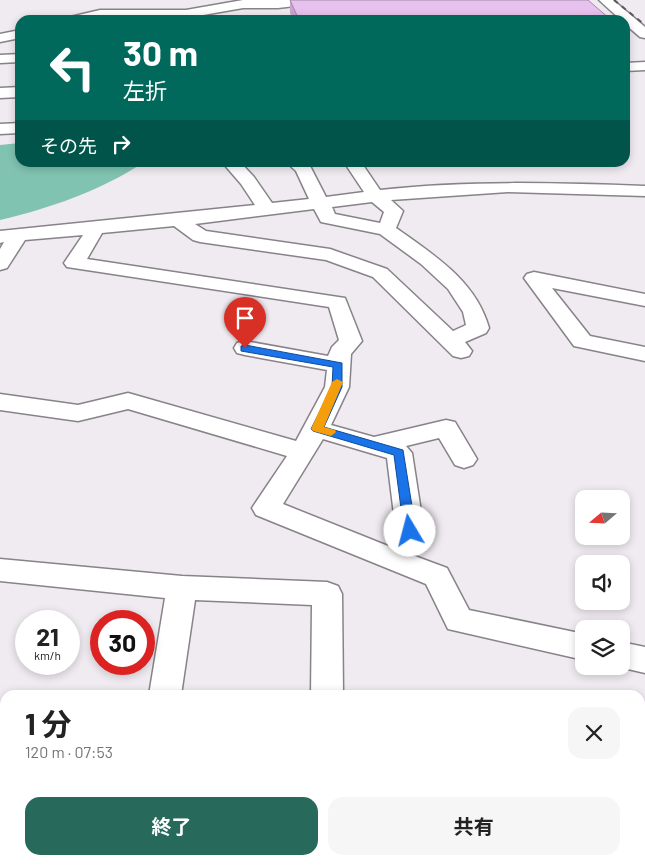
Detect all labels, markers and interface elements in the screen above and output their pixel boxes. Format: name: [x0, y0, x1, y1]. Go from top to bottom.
text: 30 m: [123, 31, 198, 73]
icon: left: [40, 35, 105, 100]
text: 左折: [123, 77, 167, 103]
icon: right: [107, 130, 135, 158]
text: その先: [40, 134, 97, 157]
pin: [224, 297, 266, 348]
icon: arrive: [231, 304, 259, 332]
north arrow: [575, 490, 630, 545]
map controls: [575, 490, 630, 675]
position arrow: [383, 504, 435, 556]
button: sound: [575, 555, 630, 610]
speed limit sign: 30: [90, 610, 155, 675]
button: layers: [575, 620, 630, 675]
text: 21: [36, 621, 59, 651]
text: km/h: [34, 648, 61, 662]
text: 1 分: [25, 705, 72, 741]
button: close: [568, 707, 620, 759]
text: 120 m · 07:53: [25, 742, 113, 761]
button: 終了: [25, 797, 318, 855]
button: 共有: [328, 797, 620, 855]

